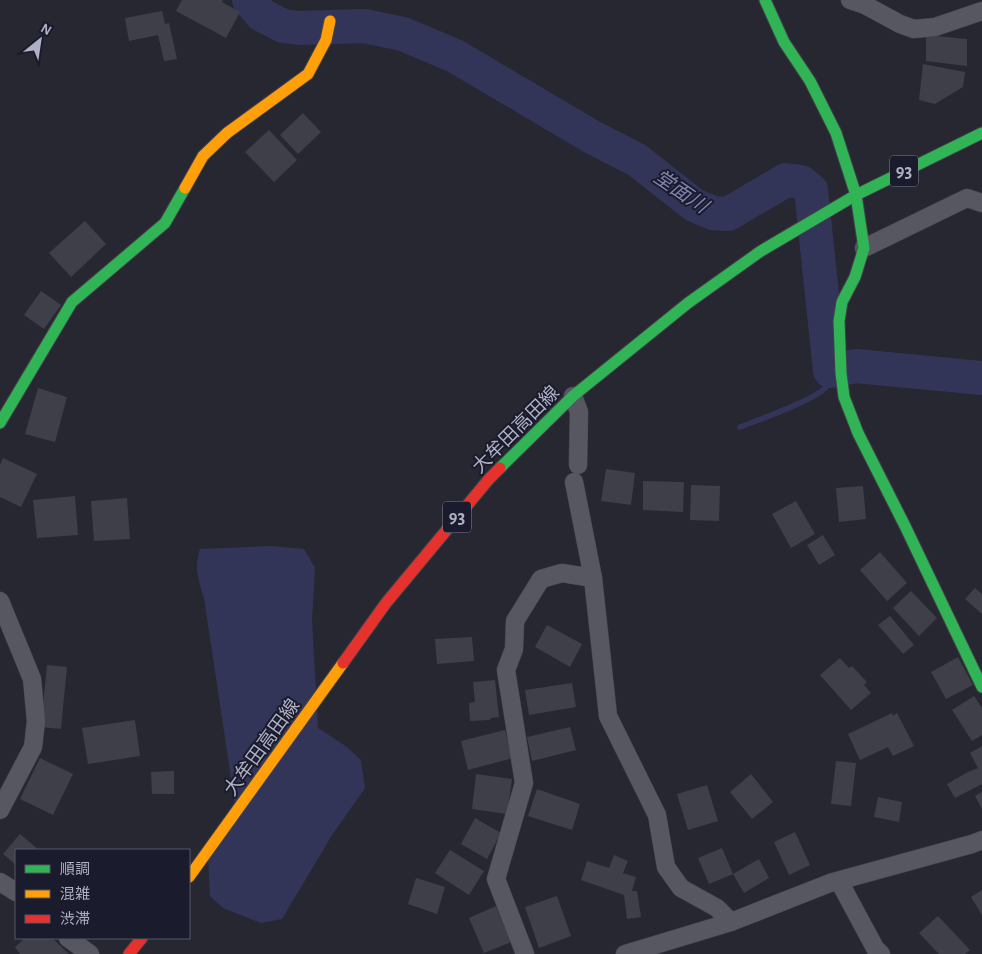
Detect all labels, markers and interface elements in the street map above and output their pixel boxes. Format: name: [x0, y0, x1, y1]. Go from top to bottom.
north arrow: [15, 15, 65, 65]
text: N: [38, 21, 54, 38]
road number: 93: [890, 156, 918, 187]
water label: 堂面川: [650, 166, 713, 218]
street label: 大牟田高田線: [468, 382, 563, 477]
road number: 93: [443, 502, 471, 532]
street label: 大牟田高田線: [219, 695, 303, 800]
legend: [15, 849, 190, 939]
text: 順調: [60, 862, 90, 877]
text: 混雑: [60, 886, 90, 902]
text: 渋滞: [60, 911, 90, 927]

